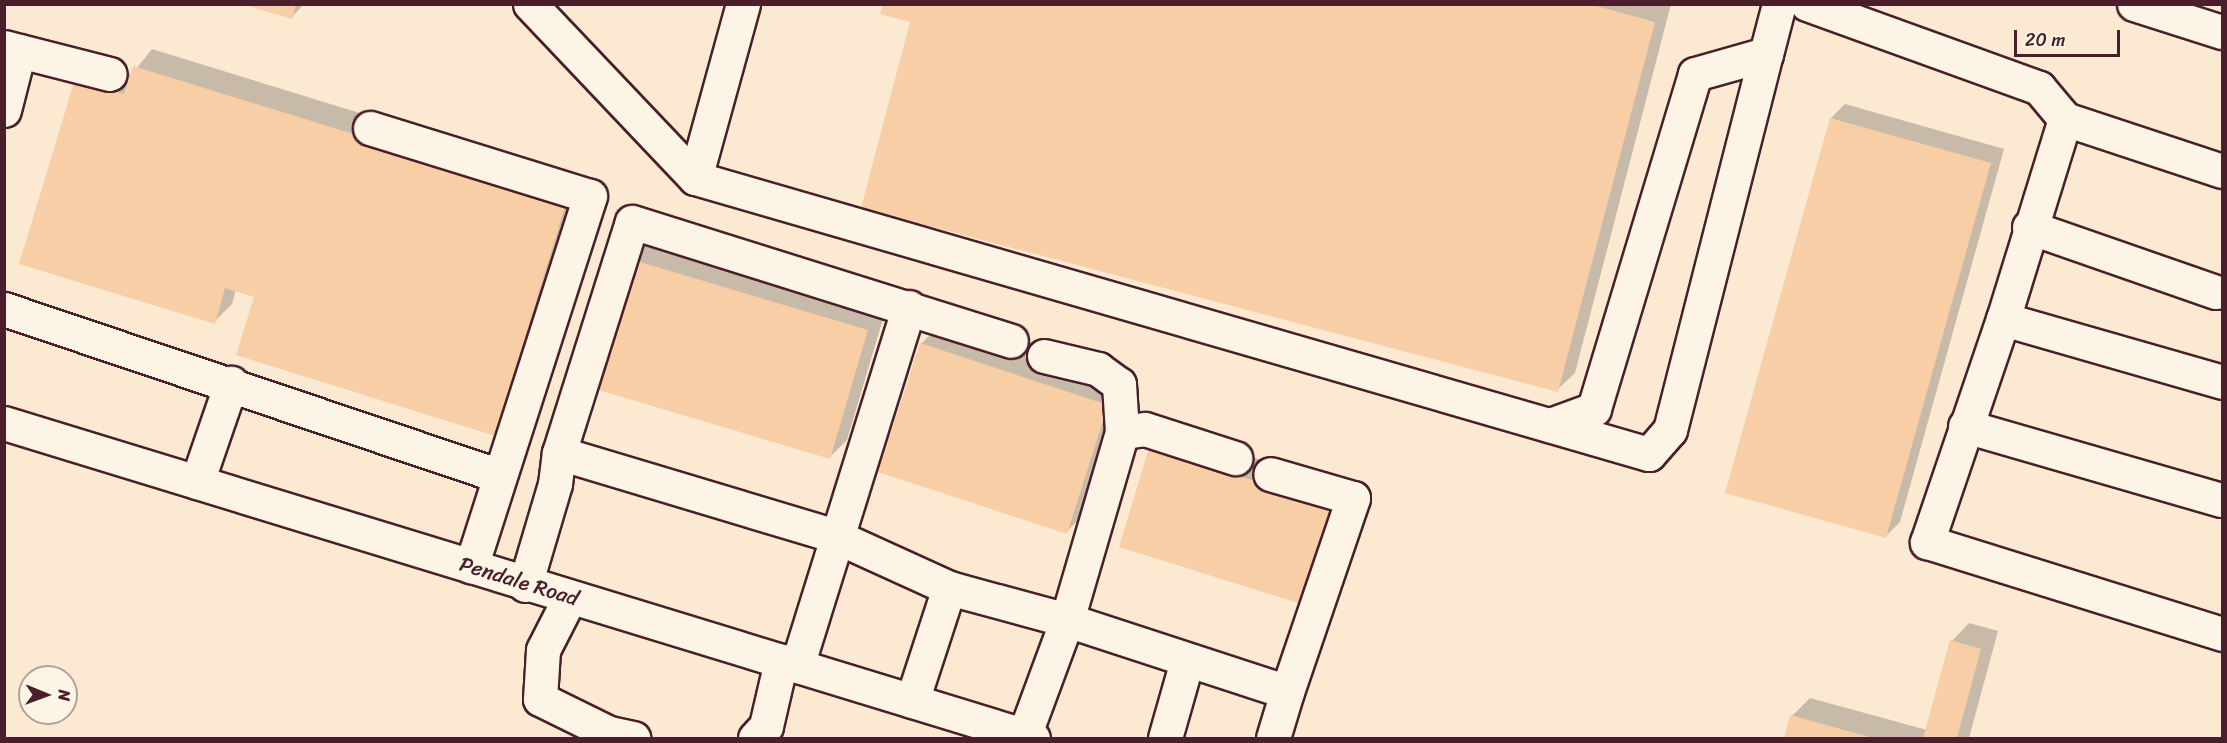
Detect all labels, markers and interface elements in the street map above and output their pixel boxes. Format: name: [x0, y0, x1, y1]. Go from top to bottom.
scale bar: [2017, 18, 2124, 56]
text: 20 m: [2025, 24, 2065, 56]
street label: Pendale Road: [456, 551, 582, 611]
north arrow: [18, 665, 78, 725]
text: N: [50, 689, 79, 701]

